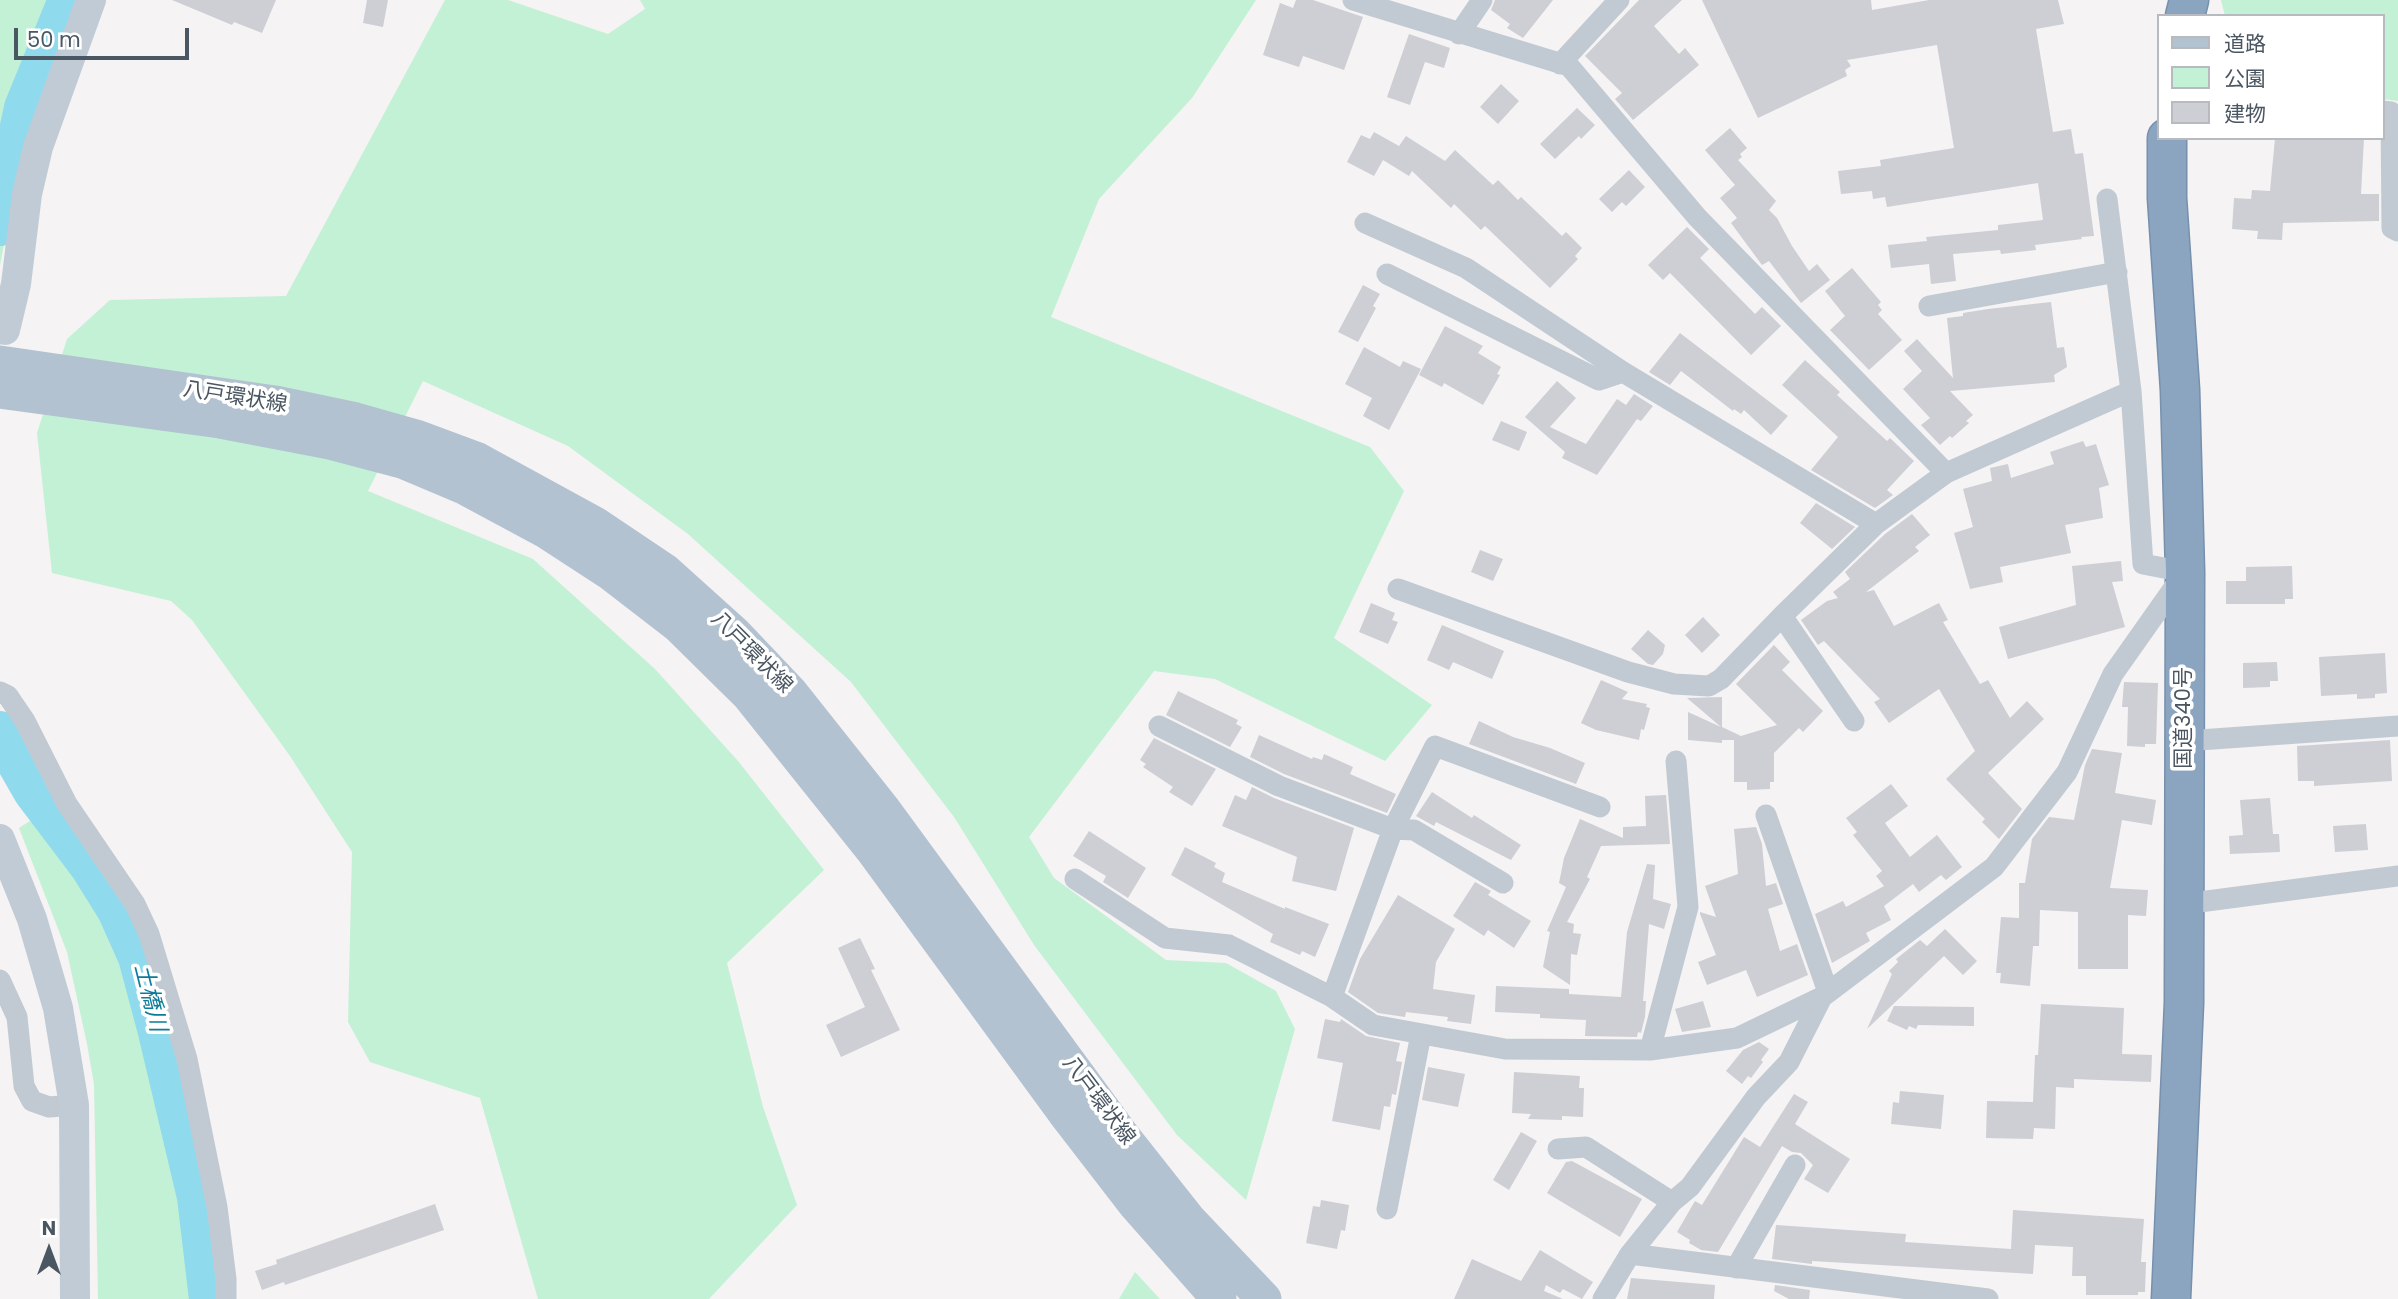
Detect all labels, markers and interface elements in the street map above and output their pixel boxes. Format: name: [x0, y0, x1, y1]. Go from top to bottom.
scale bar: [18, 14, 192, 58]
legend: [2156, 14, 2384, 140]
text: 50 m: [27, 25, 81, 54]
text: 道路: [2224, 29, 2266, 58]
text: 公園: [2224, 64, 2266, 93]
text: 建物: [2224, 99, 2266, 128]
street label: 八戸環状線: [181, 377, 289, 419]
street label: 八戸環状線: [705, 607, 797, 699]
street label: 国道340号: [2172, 667, 2198, 769]
water label: 土橋川: [127, 961, 171, 1035]
street label: 八戸環状線: [1056, 1051, 1140, 1151]
north arrow: [14, 1215, 84, 1285]
text: N: [42, 1215, 56, 1242]

